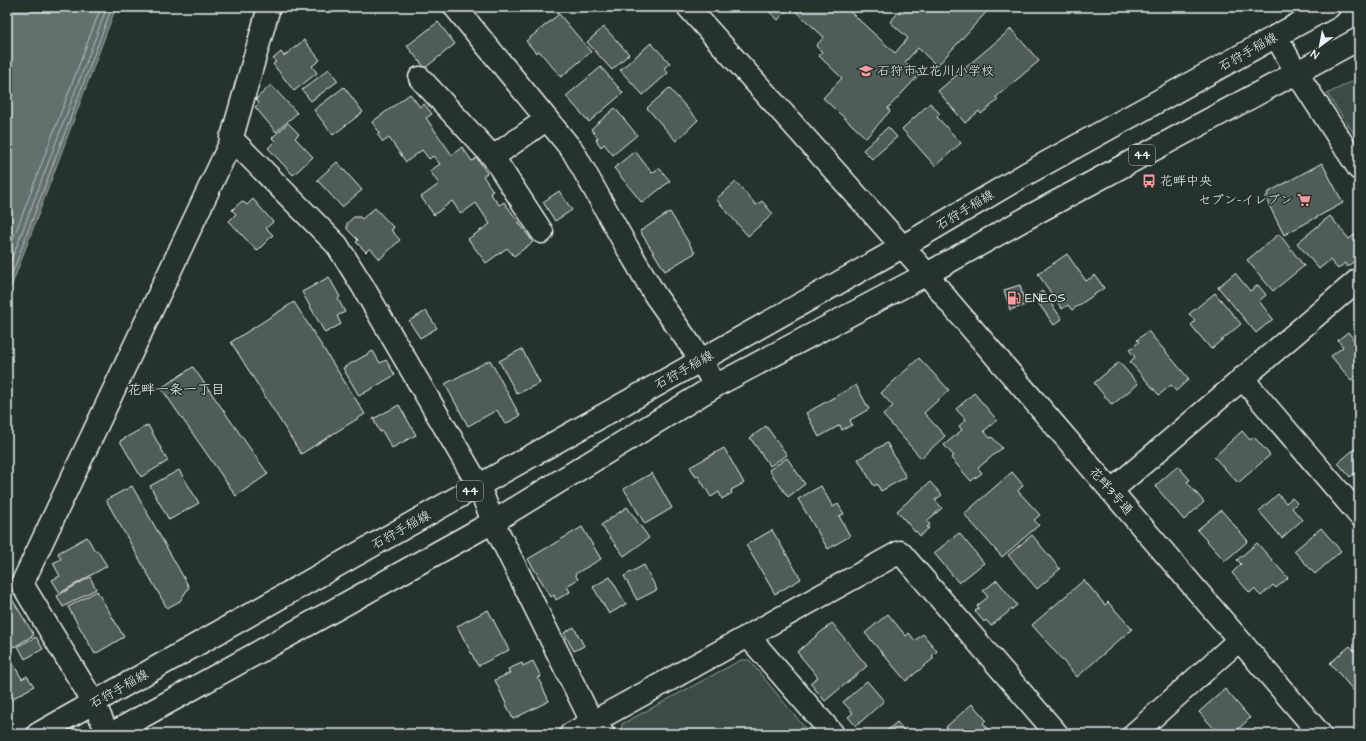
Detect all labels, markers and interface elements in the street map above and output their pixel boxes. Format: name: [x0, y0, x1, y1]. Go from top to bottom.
north arrow: [1300, 26, 1340, 66]
street label: 石狩手稲線: [1215, 28, 1282, 76]
text: N: [1308, 46, 1322, 62]
place label: 石狩市立花川小学校: [877, 62, 994, 80]
school or university icon: 石狩市立花川小学校: [858, 63, 874, 79]
road number: 44: [1129, 145, 1155, 165]
place label: 花畔中央: [1160, 172, 1212, 190]
bus stop icon: 花畔中央: [1141, 173, 1157, 189]
street label: 石狩手稲線: [933, 185, 998, 234]
place label: セブン-イレブン: [1198, 191, 1293, 209]
supermarket icon: セブン-イレブン: [1296, 192, 1312, 208]
place label: ENEOS: [1025, 289, 1066, 307]
fuel station icon: ENEOS: [1006, 290, 1022, 306]
street label: 石狩手稲線: [651, 346, 718, 394]
district label: 花畔一条一丁目: [127, 380, 225, 400]
street label: 花畔3号通: [1085, 463, 1137, 519]
road number: 44: [457, 481, 483, 501]
street label: 石狩手稲線: [368, 506, 435, 554]
street label: 石狩手稲線: [86, 665, 153, 713]

